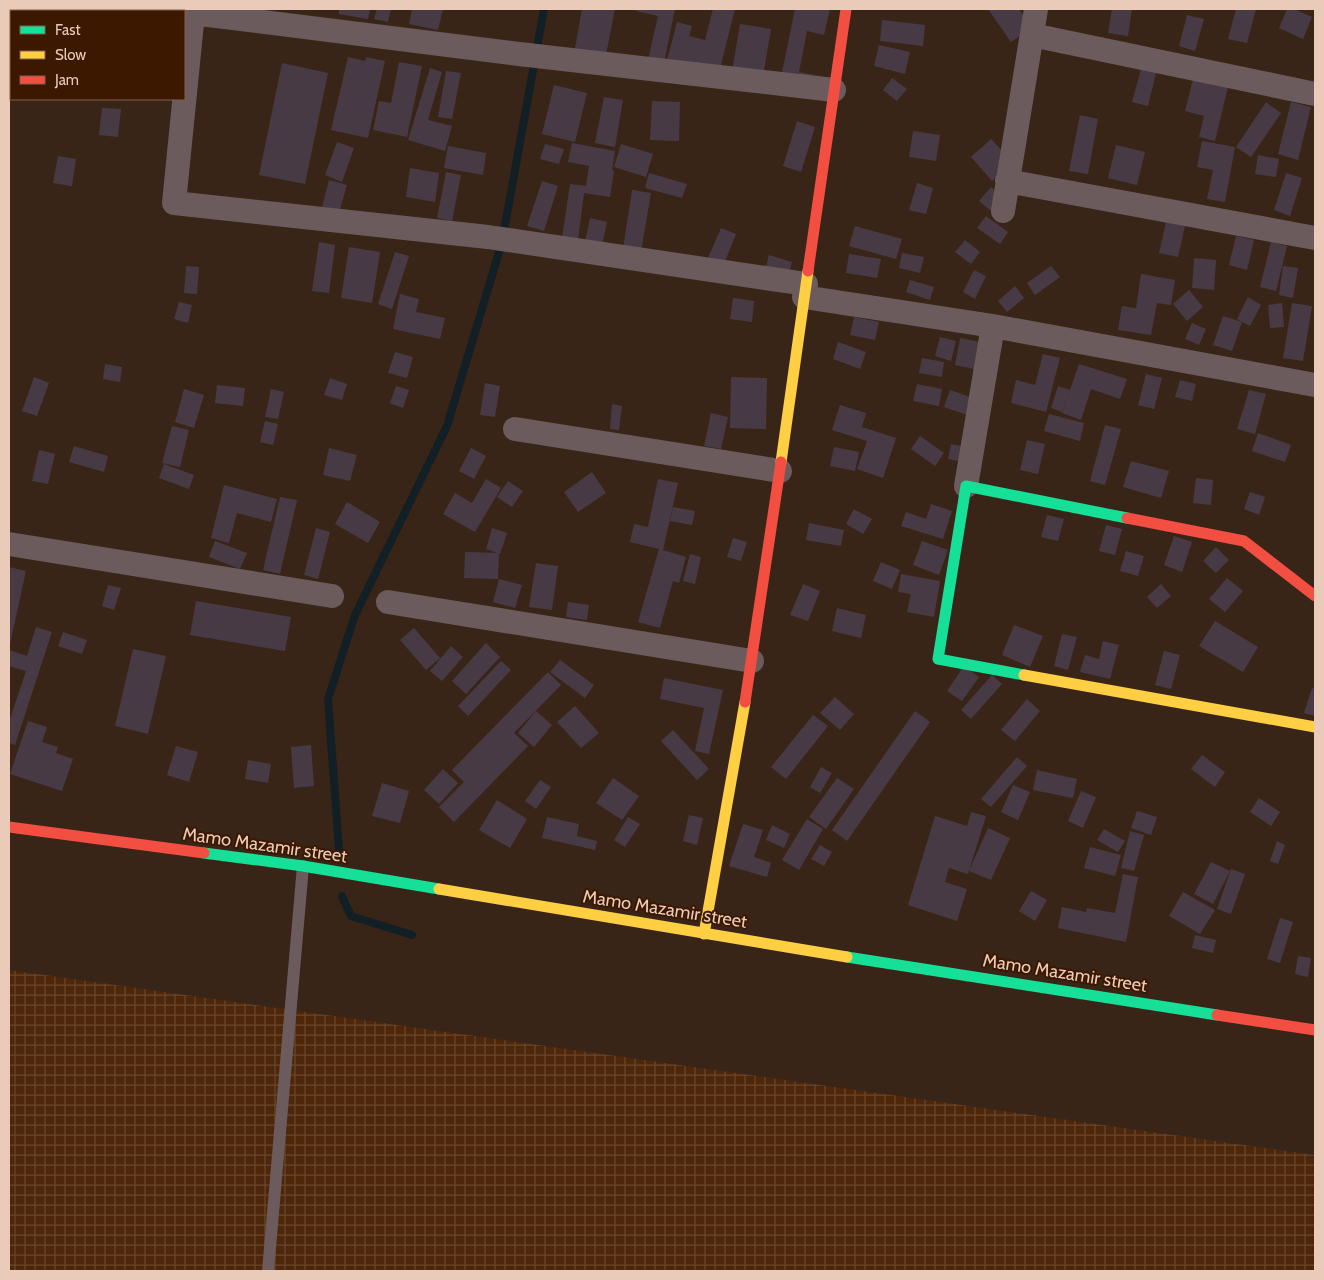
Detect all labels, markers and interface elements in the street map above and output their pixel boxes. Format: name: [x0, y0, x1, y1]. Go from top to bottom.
legend: [10, 10, 185, 100]
text: Fast: [55, 21, 80, 39]
text: Slow: [55, 46, 86, 64]
text: Jam: [54, 71, 79, 89]
street label: Mamo Mazamir street: [181, 823, 349, 867]
street label: Mamo Mazamir street: [581, 885, 749, 933]
street label: Mamo Mazamir street: [981, 949, 1149, 997]

